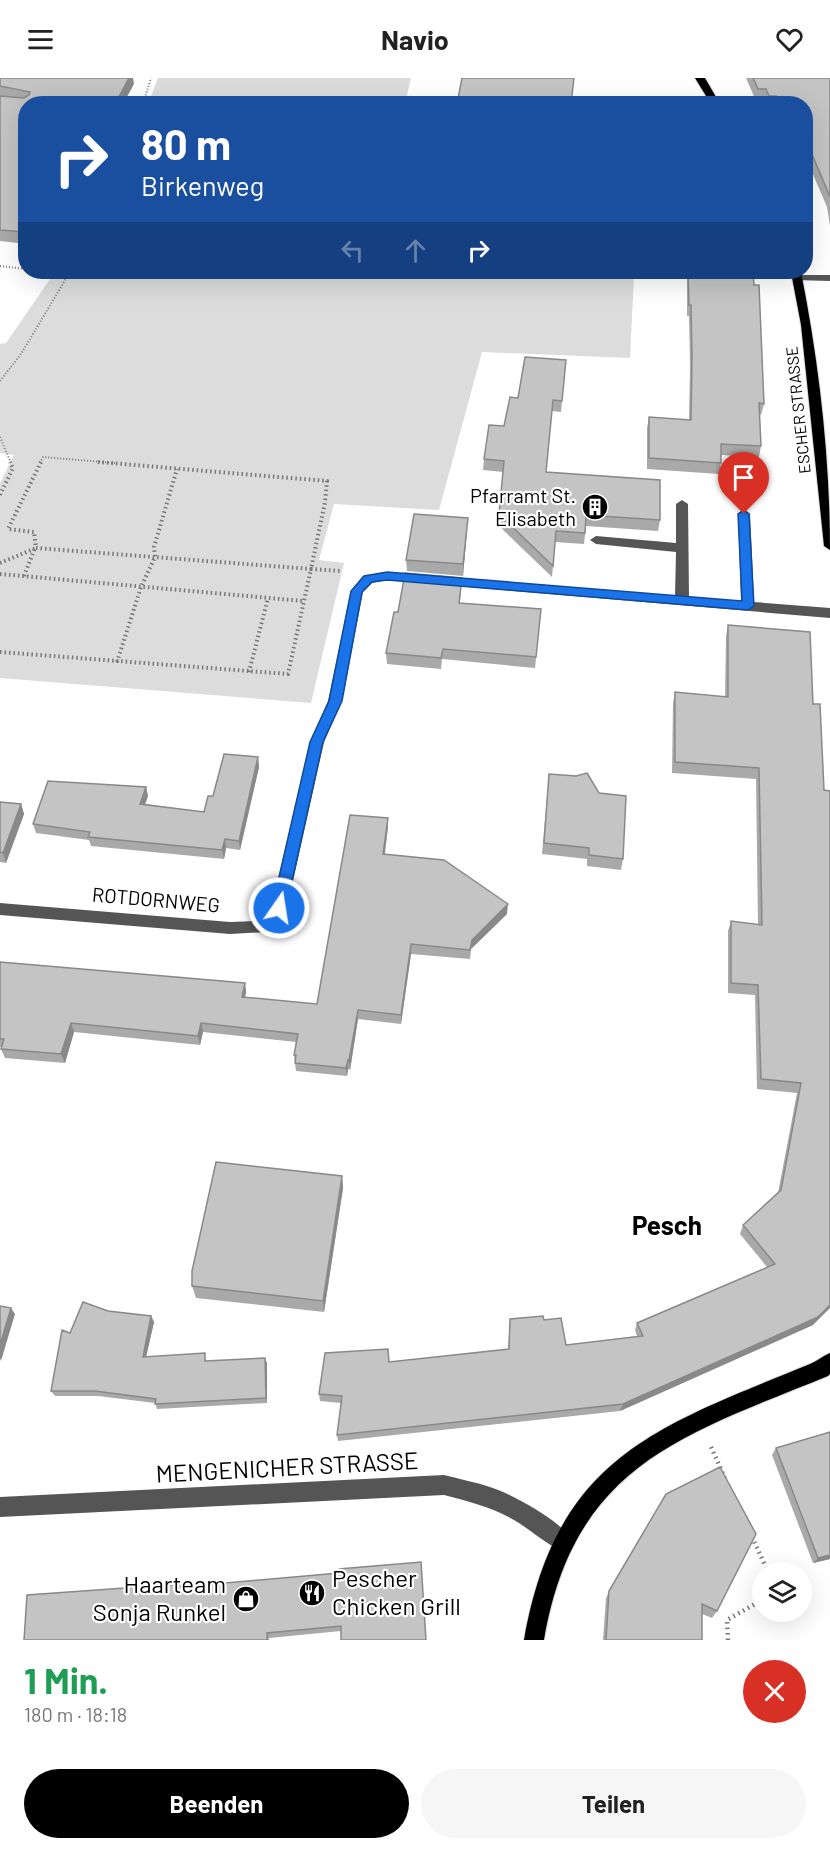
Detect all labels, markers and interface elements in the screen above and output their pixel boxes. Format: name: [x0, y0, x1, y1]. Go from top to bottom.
icon: menu: [24, 23, 57, 56]
text: Navio: [381, 23, 449, 55]
icon: heart: [773, 23, 806, 56]
text: 80 m: [141, 118, 231, 168]
icon: right: [42, 120, 120, 198]
text: Birkenweg: [141, 169, 264, 201]
icon: left: [336, 234, 369, 267]
icon: ahead: [399, 234, 432, 267]
icon: right: [462, 234, 495, 267]
street label: ESCHER STRASSE: [781, 345, 814, 475]
pin: [718, 452, 769, 514]
icon: arrive: [727, 461, 760, 494]
place label: Pfarramt St. Elisabeth: [470, 483, 576, 530]
building icon: Pfarramt St. Elisabeth: [580, 492, 610, 522]
position arrow: [247, 876, 311, 940]
street label: ROTDORNWEG: [91, 881, 221, 917]
district label: Pesch: [632, 1209, 702, 1240]
street label: MENGENICHER STRASSE: [155, 1445, 419, 1488]
map controls: [752, 1562, 812, 1622]
button: layers: [752, 1562, 812, 1622]
place label: Pescher Chicken Grill: [332, 1563, 461, 1620]
place label: Haarteam Sonja Runkel: [93, 1569, 226, 1626]
restaurant icon: Pescher Chicken Grill: [297, 1578, 327, 1608]
shop icon: Haarteam Sonja Runkel: [231, 1584, 261, 1614]
text: 1 Min.: [24, 1658, 108, 1701]
button: close: [743, 1660, 806, 1723]
text: 180 m · 18:18: [24, 1702, 127, 1726]
button: Beenden: [24, 1769, 409, 1838]
button: Teilen: [421, 1769, 806, 1838]

